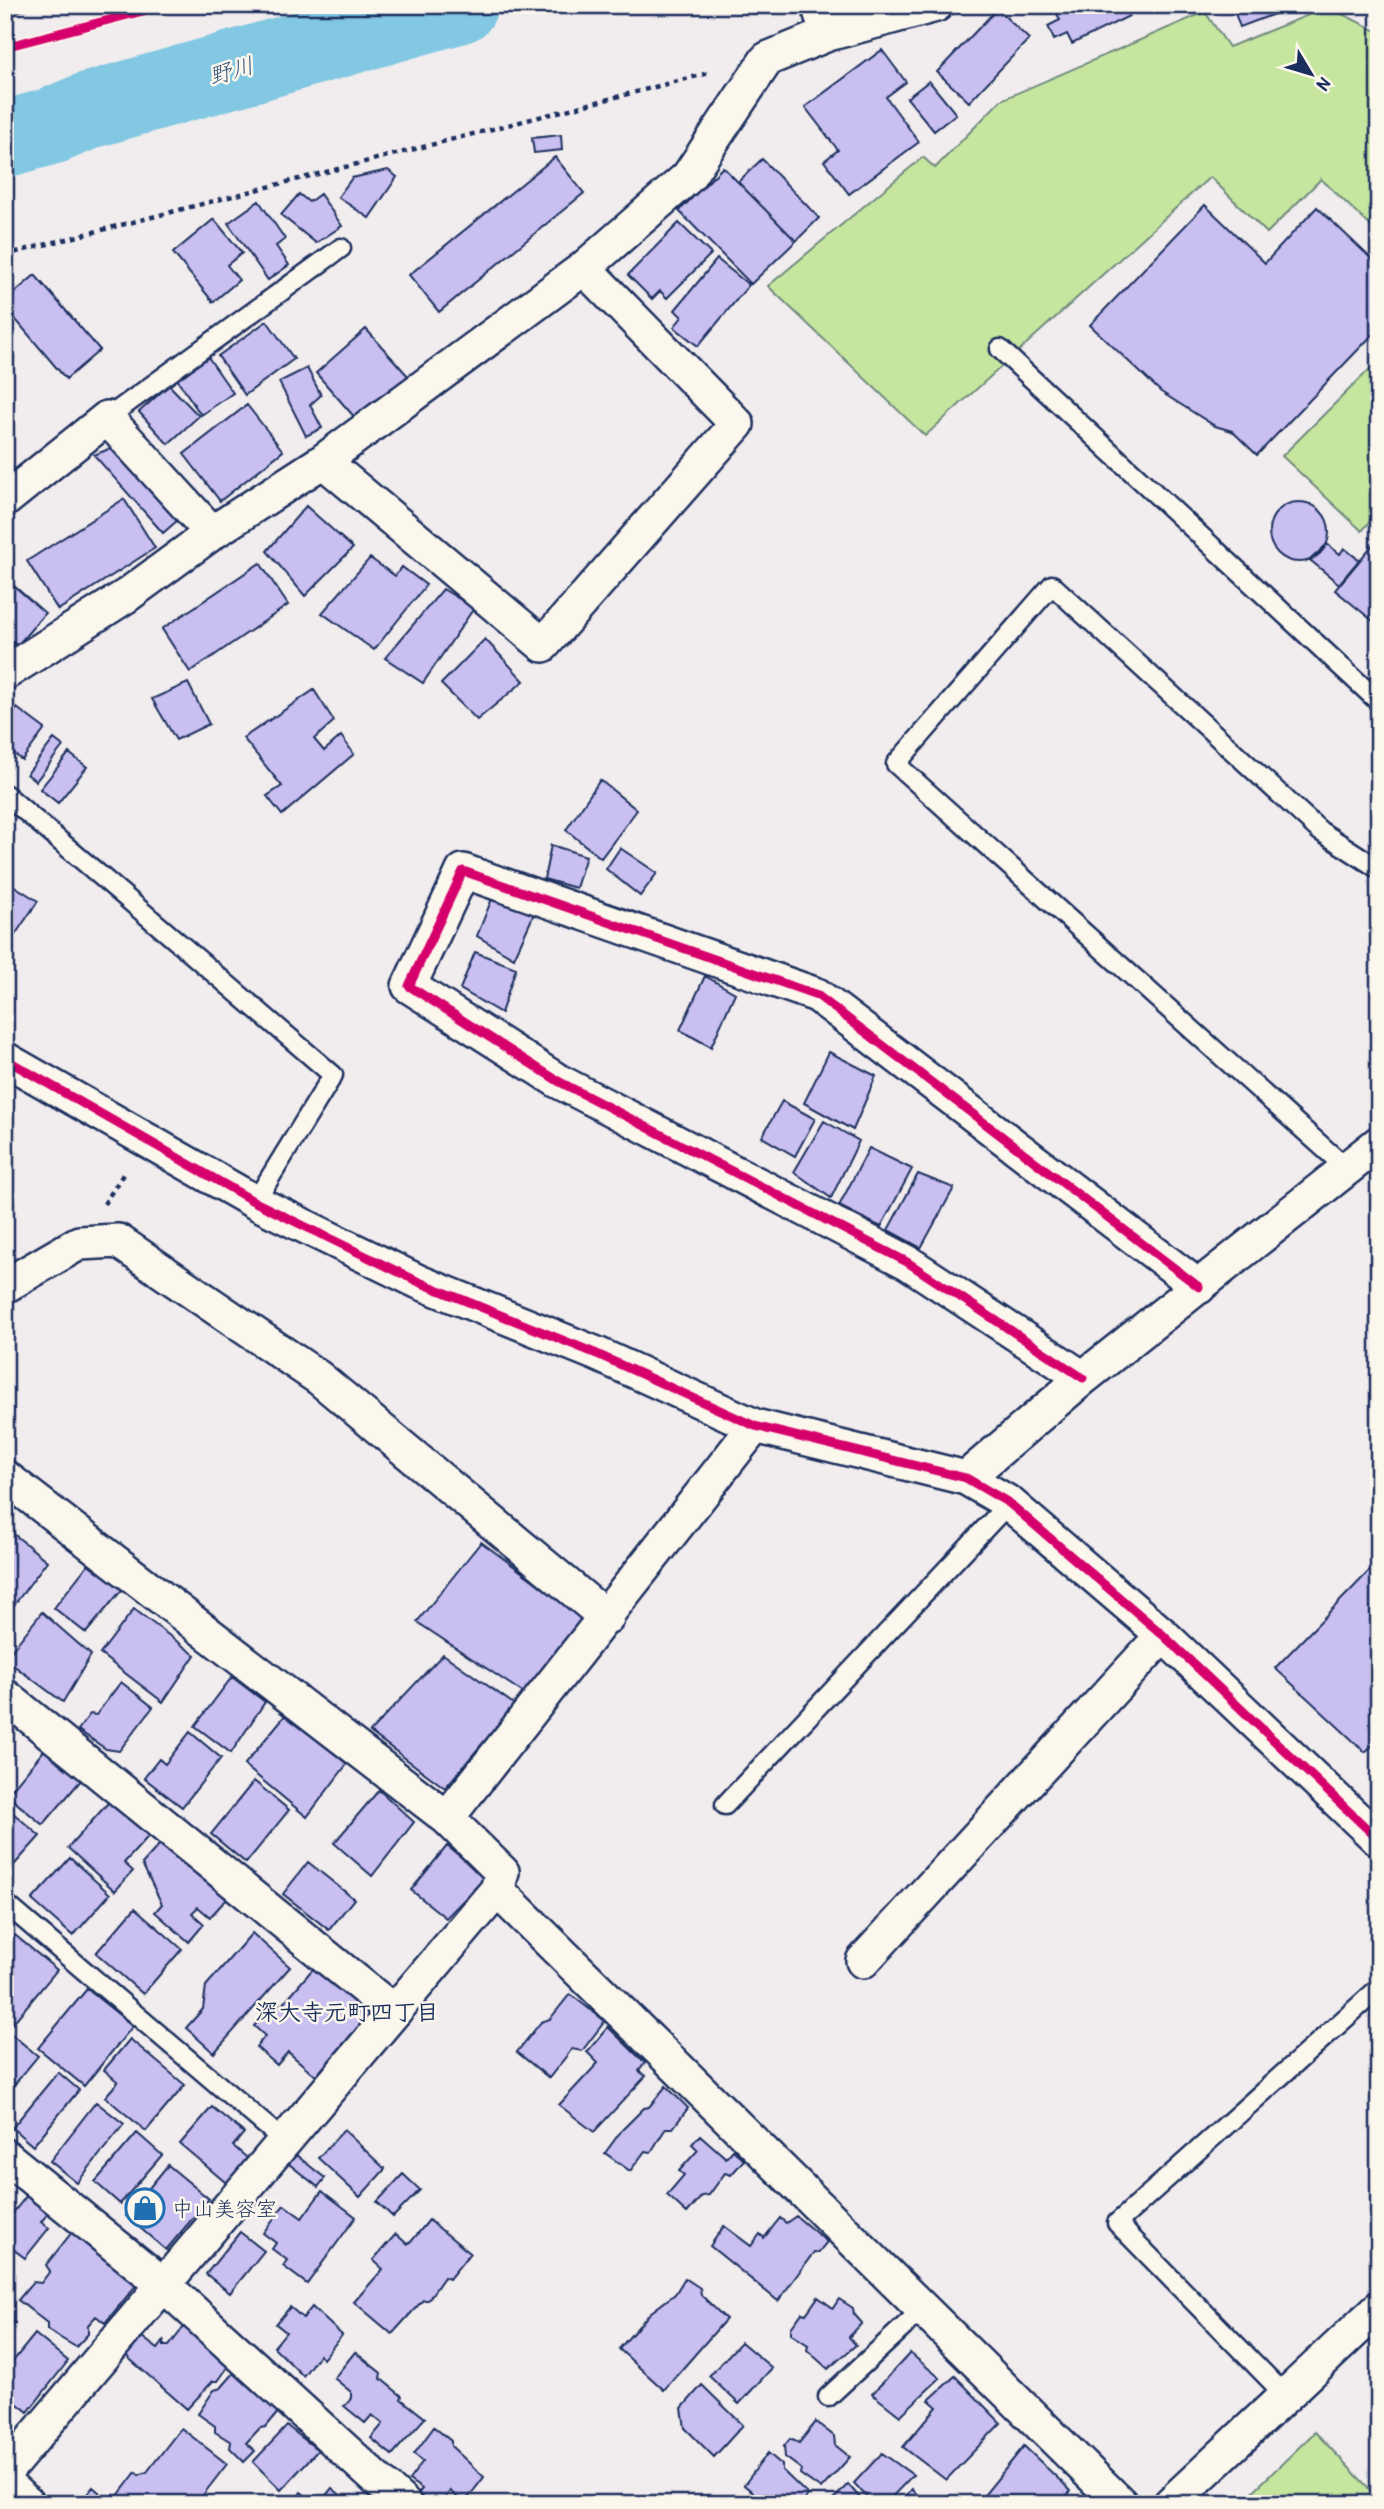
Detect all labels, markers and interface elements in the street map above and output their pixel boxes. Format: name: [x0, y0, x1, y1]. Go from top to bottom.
north arrow: [1276, 38, 1346, 108]
water label: 野川: [205, 49, 257, 91]
text: N: [1311, 72, 1338, 96]
district label: 深大寺元町四丁目: [255, 1996, 439, 2027]
shop icon: 中山美容室: [124, 2187, 166, 2229]
place label: 中山美容室: [172, 2194, 277, 2223]

